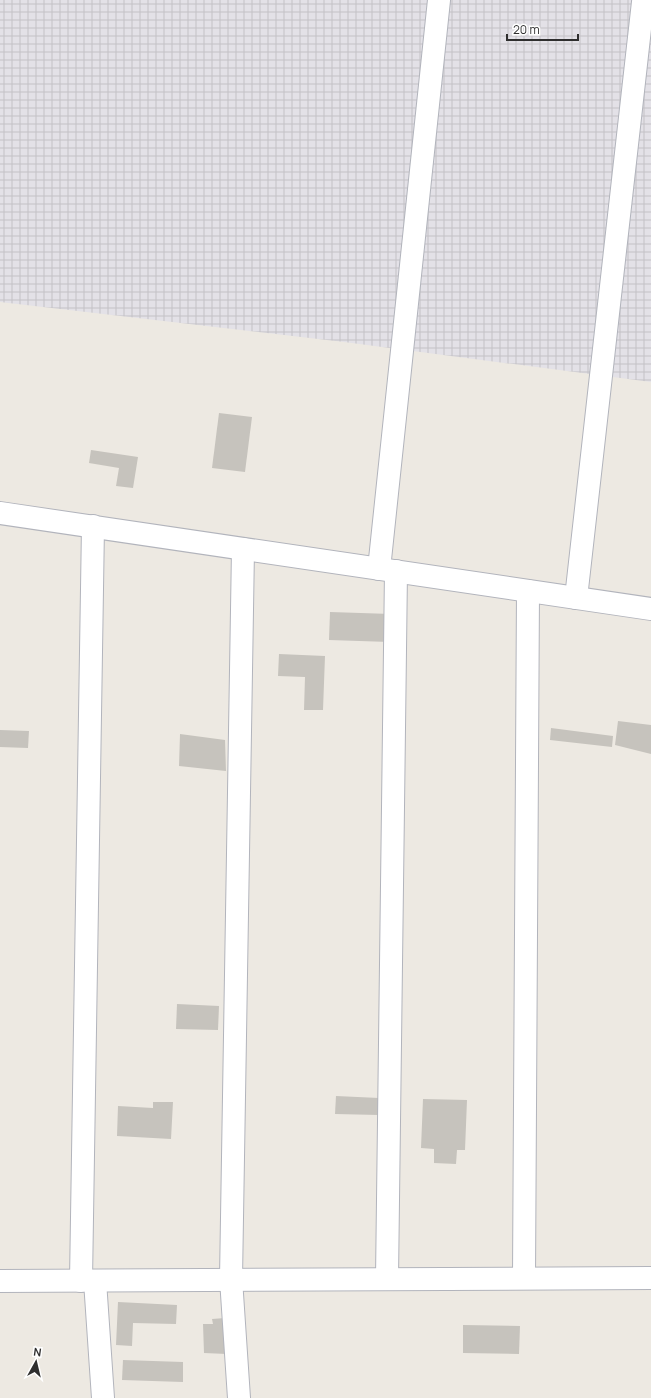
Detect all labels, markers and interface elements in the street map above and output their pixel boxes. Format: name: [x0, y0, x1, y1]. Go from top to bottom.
scale bar: [507, 16, 578, 42]
text: 20 m: [513, 21, 540, 38]
north arrow: [16, 1342, 56, 1382]
text: N: [33, 1344, 43, 1360]

